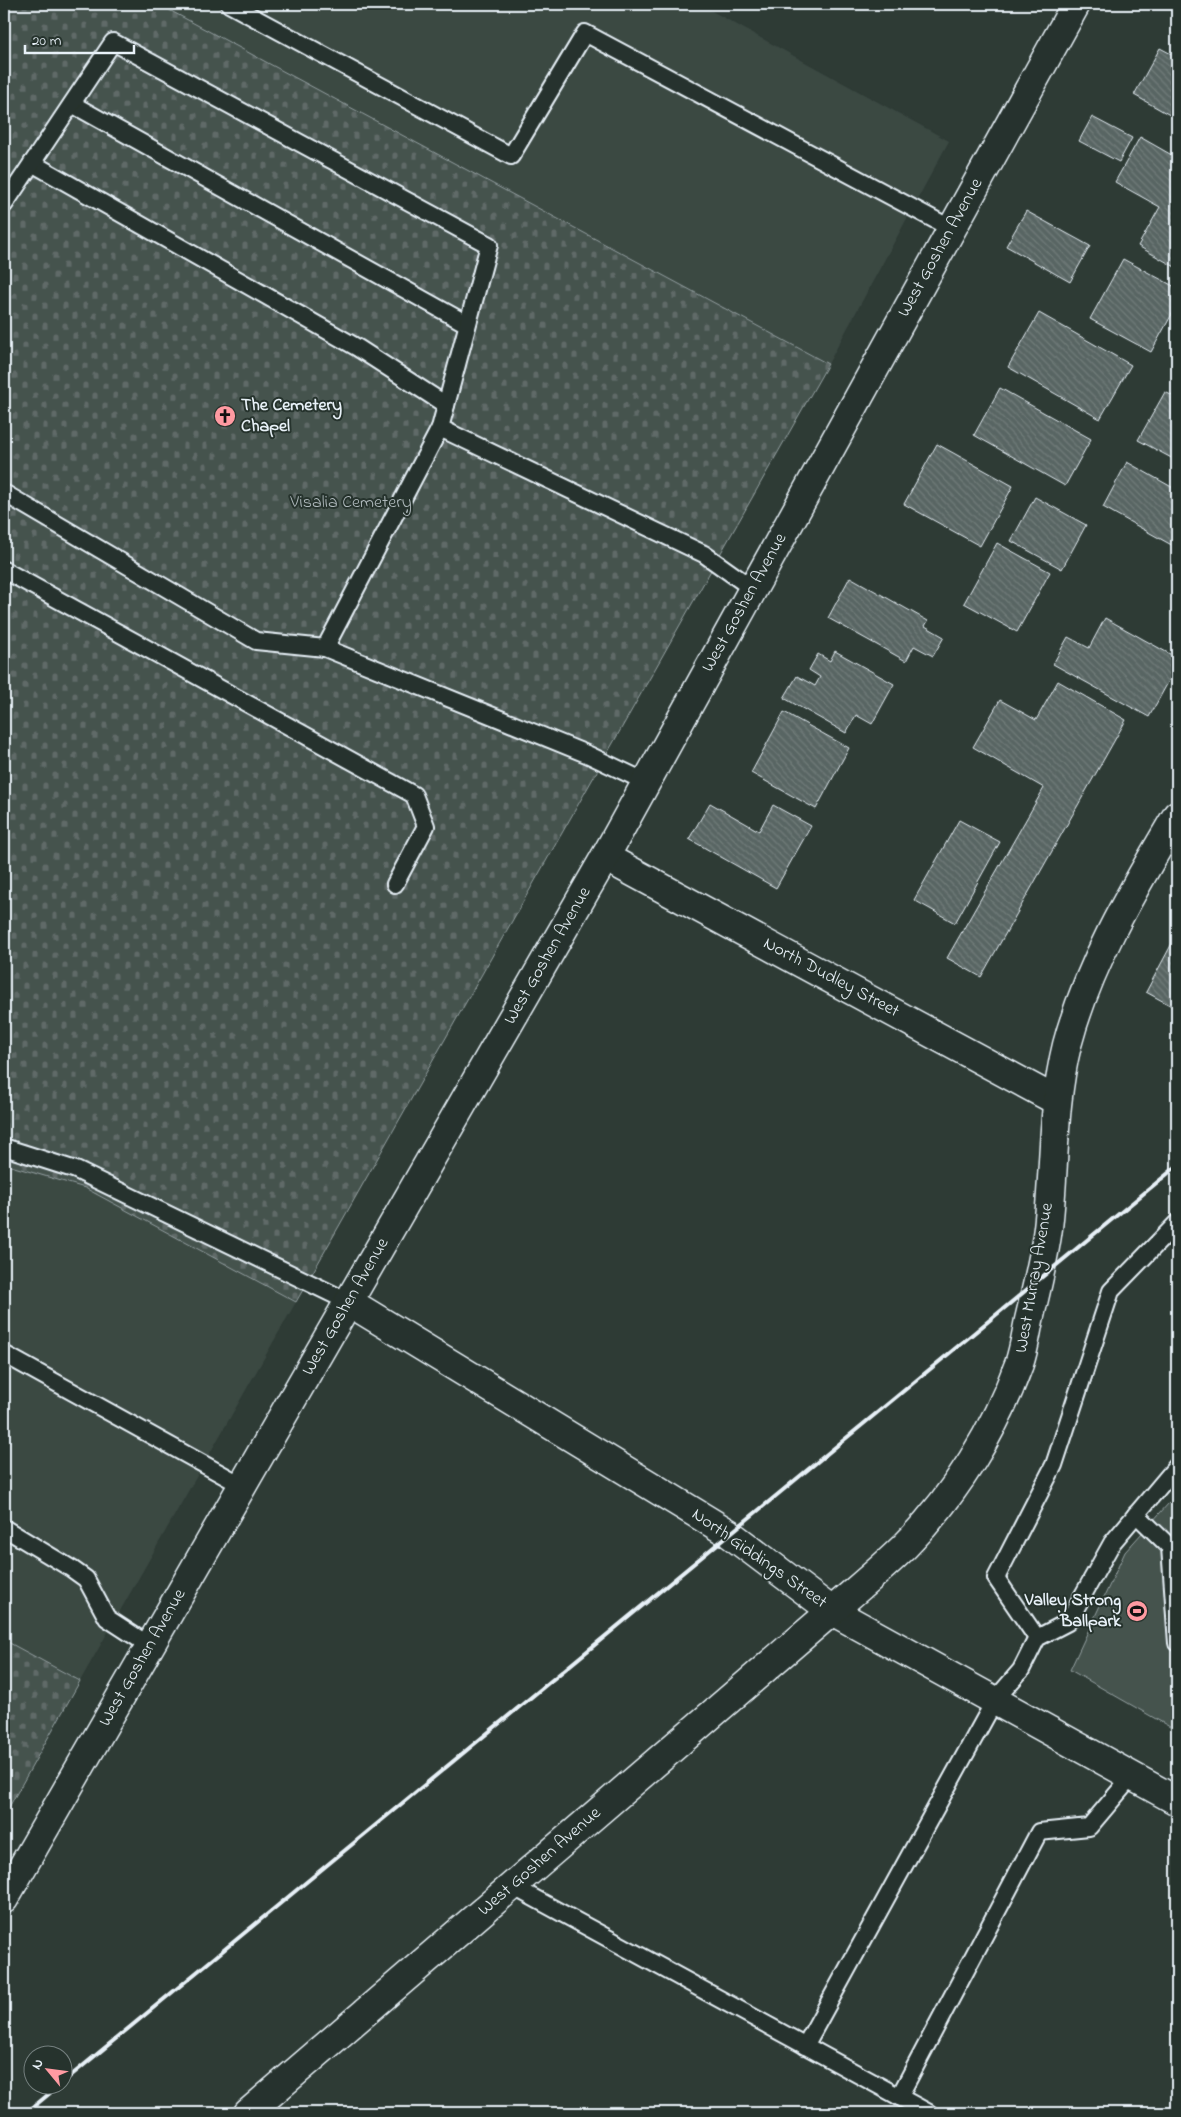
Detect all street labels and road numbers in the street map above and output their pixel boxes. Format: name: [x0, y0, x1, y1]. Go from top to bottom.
street label: West Goshen Avenue: [892, 173, 990, 322]
street label: West Goshen Avenue: [696, 528, 794, 677]
street label: West Goshen Avenue: [498, 881, 599, 1030]
street label: North Dudley Street: [758, 931, 904, 1025]
street label: West Murray Avenue: [1009, 1200, 1061, 1355]
street label: West Goshen Avenue: [296, 1232, 397, 1381]
street label: North Giddings Street: [685, 1502, 832, 1616]
street label: West Goshen Avenue: [93, 1583, 194, 1732]
street label: West Goshen Avenue: [473, 1801, 608, 1923]

